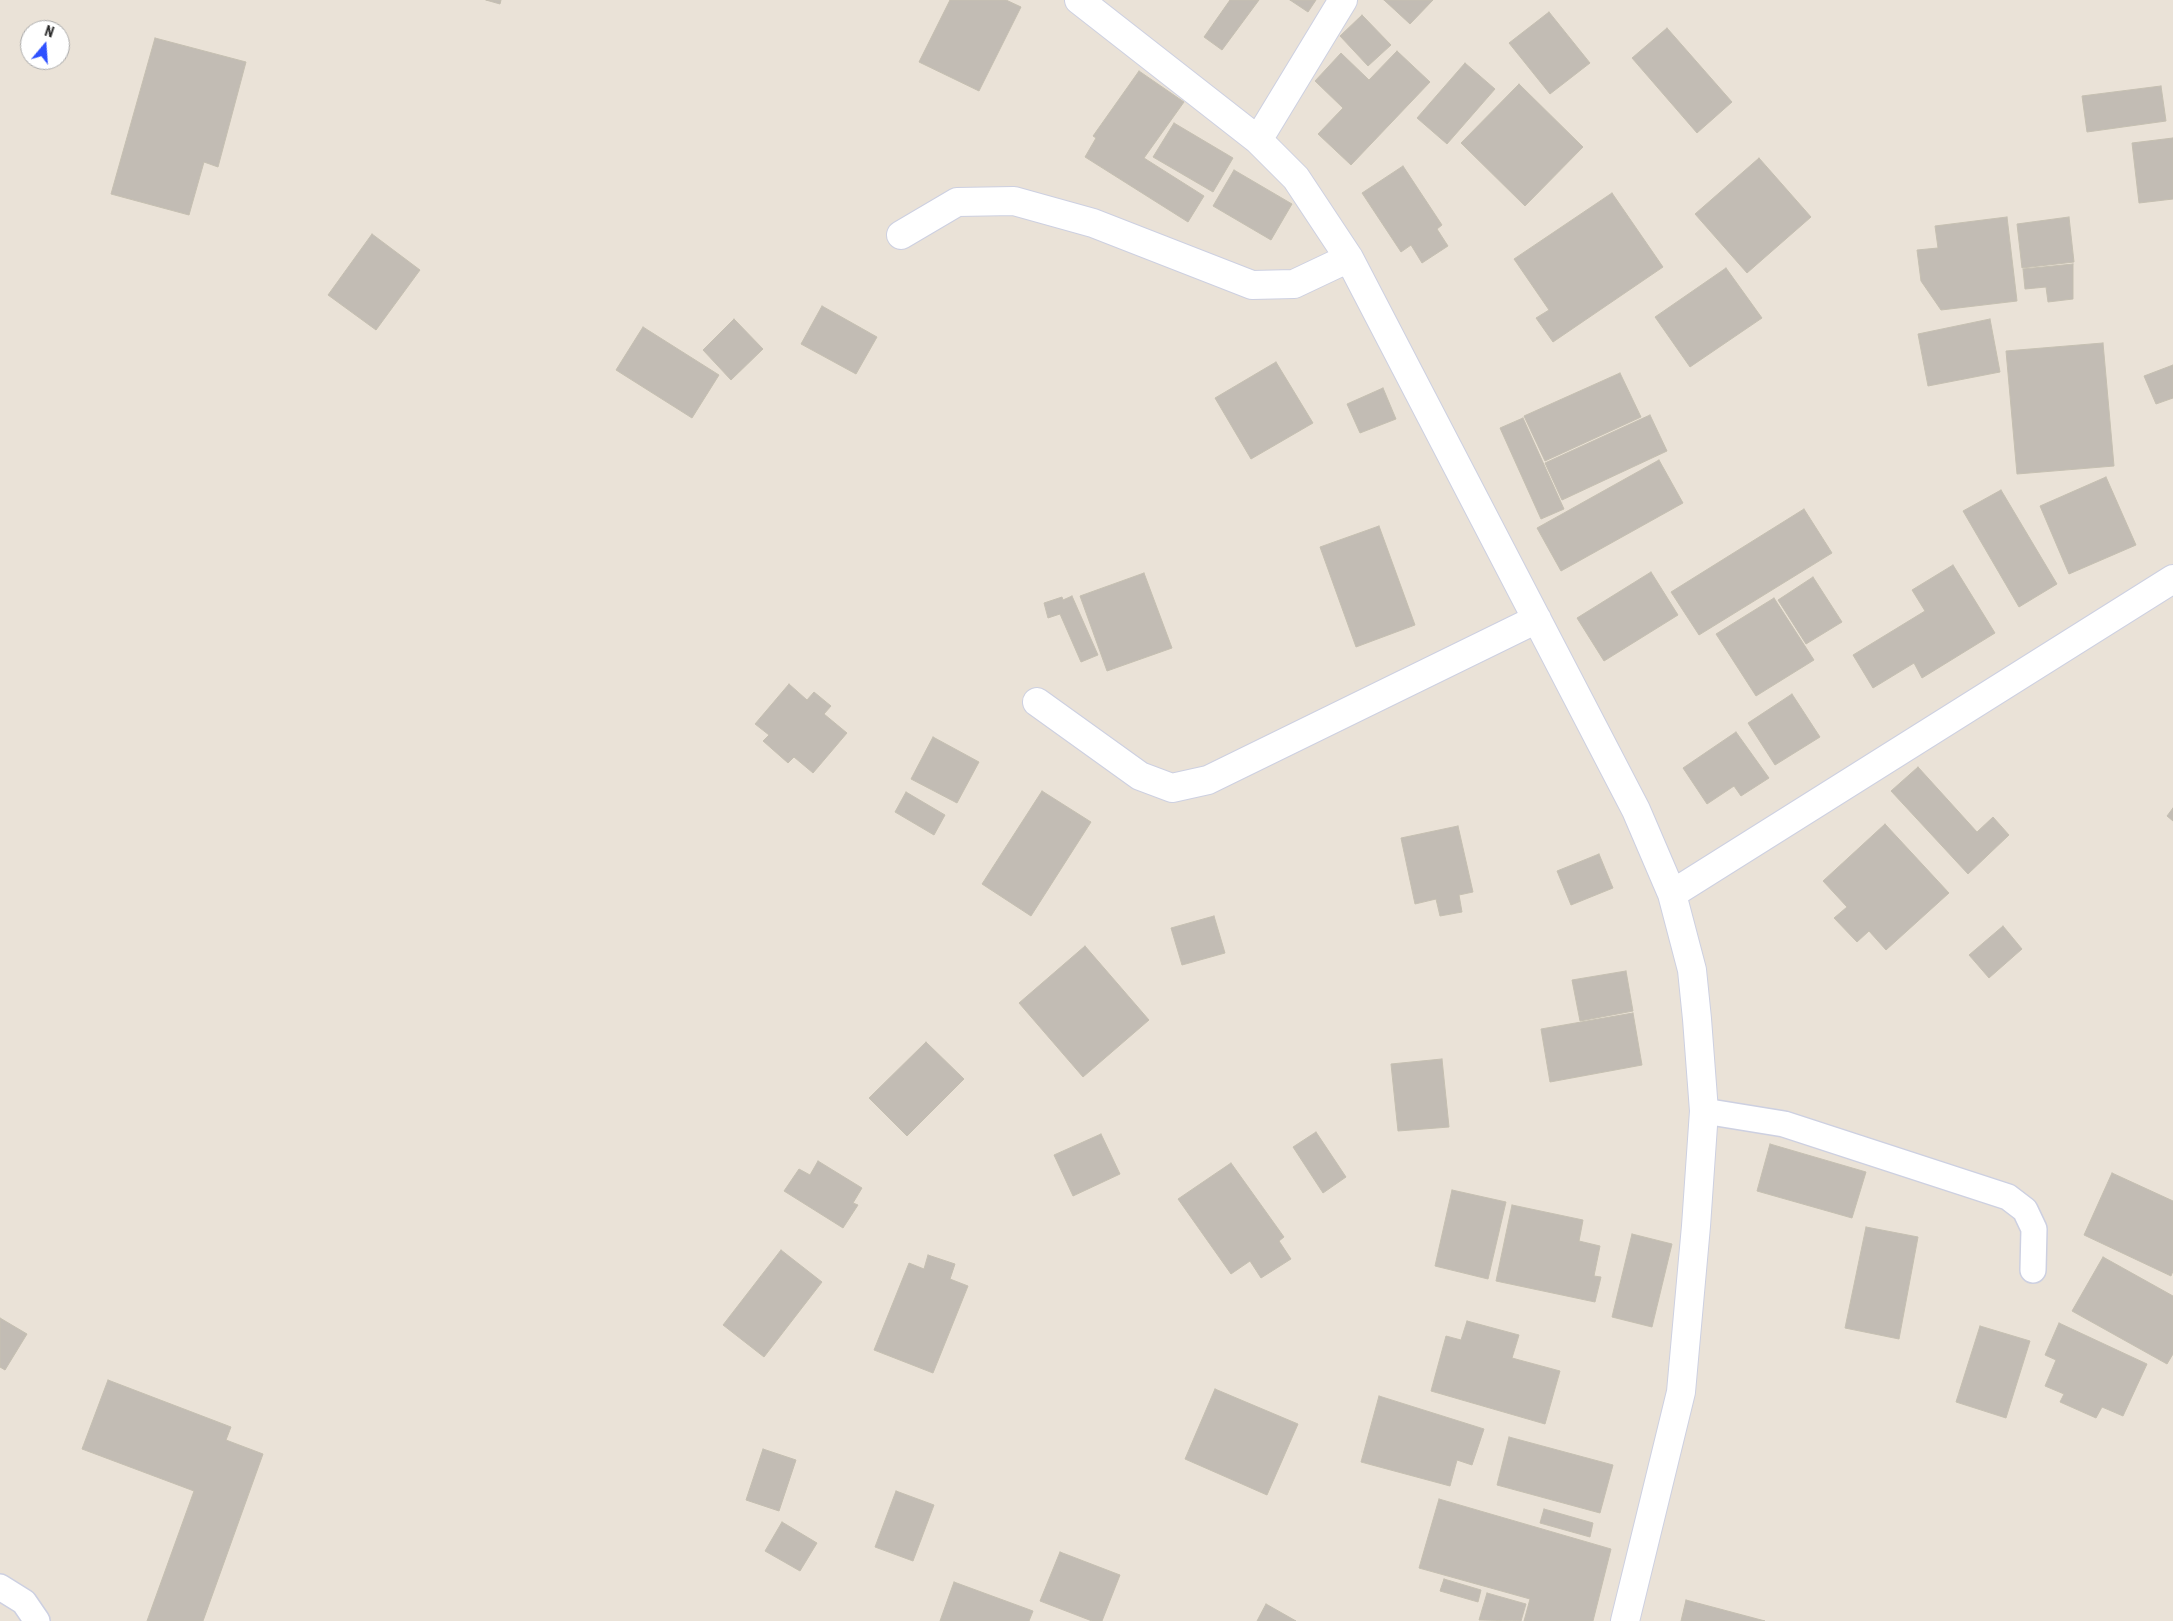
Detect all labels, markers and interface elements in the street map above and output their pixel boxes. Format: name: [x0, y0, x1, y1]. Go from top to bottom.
north arrow: [20, 20, 70, 70]
text: N: [43, 23, 56, 41]

